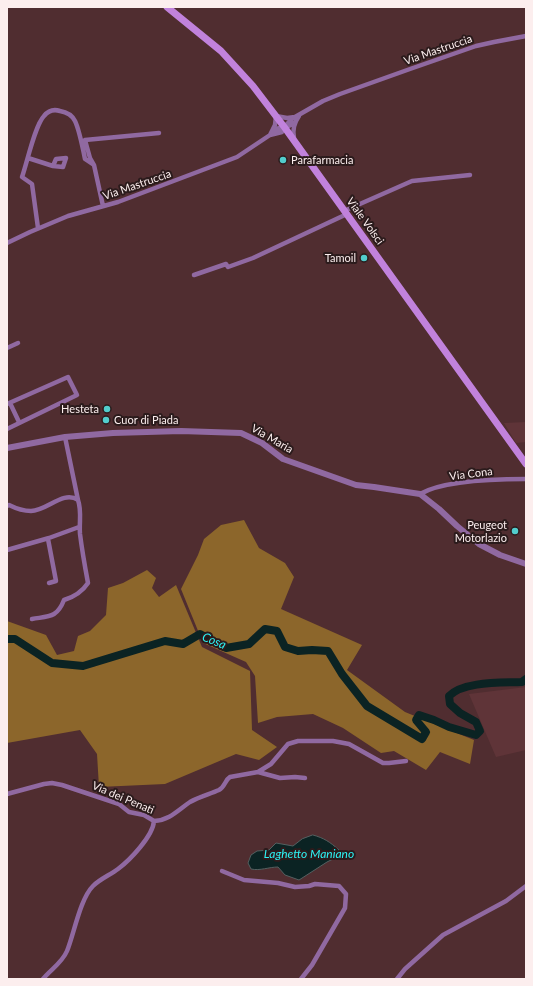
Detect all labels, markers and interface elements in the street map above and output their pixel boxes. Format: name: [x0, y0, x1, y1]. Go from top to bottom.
street label: Via Mastruccia: [402, 32, 474, 68]
place label: Parafarmacia: [291, 153, 353, 167]
marker: Parafarmacia: [278, 155, 288, 165]
street label: Via Mastruccia: [101, 167, 173, 203]
street label: Viale Volsci: [344, 195, 386, 247]
place label: Tamoil: [325, 251, 356, 265]
marker: Tamoil: [359, 253, 369, 263]
place label: Hesteta: [61, 402, 99, 416]
marker: Hesteta: [102, 404, 112, 414]
place label: Cuor di Piada: [114, 413, 178, 427]
marker: Cuor di Piada: [101, 415, 111, 425]
street label: Via Maria: [249, 422, 295, 456]
street label: Via Cona: [449, 465, 493, 483]
place label: Peugeot Motorlazio: [455, 518, 507, 544]
marker: Peugeot Motorlazio: [510, 526, 520, 536]
water label: Cosa: [200, 630, 228, 652]
street label: Via dei Penati: [90, 779, 156, 817]
water label: Laghetto Maniano: [264, 847, 354, 861]

